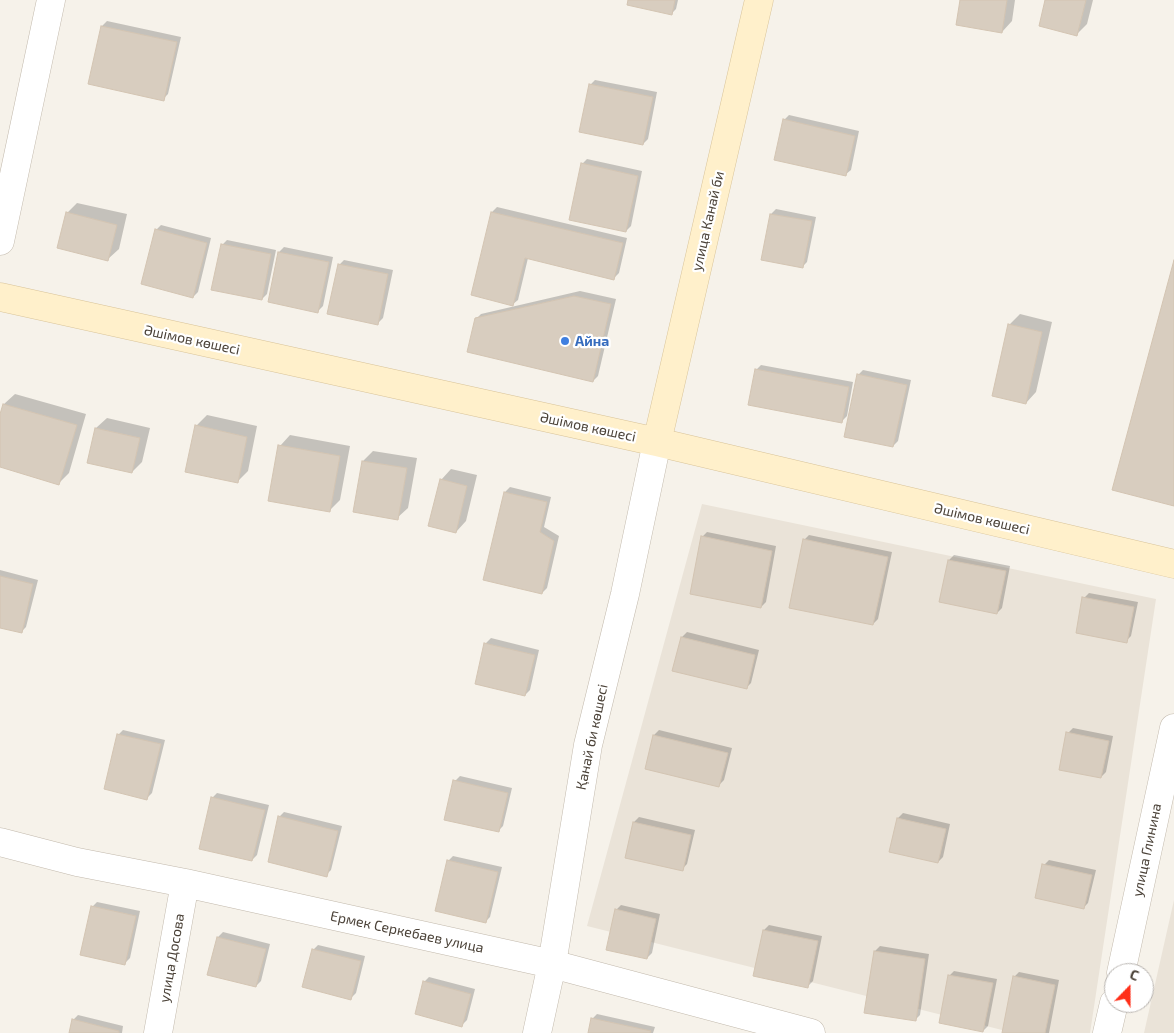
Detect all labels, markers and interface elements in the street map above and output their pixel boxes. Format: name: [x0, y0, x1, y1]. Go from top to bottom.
street label: улица Канай би: [688, 170, 728, 272]
street label: Әшімов көшесі: [143, 322, 241, 358]
place label: Айна: [575, 333, 609, 349]
marker: Айна: [559, 335, 571, 347]
street label: Әшімов көшесі: [539, 409, 637, 445]
street label: Әшімов көшесі: [933, 500, 1031, 538]
street label: Қанай би көшесі: [573, 683, 611, 791]
street label: улица Глинина: [1129, 802, 1165, 898]
street label: Ермек Серкебаев улица: [329, 908, 485, 956]
street label: улица Досова: [156, 912, 188, 1004]
north arrow: [1104, 963, 1154, 1013]
text: С: [1127, 965, 1141, 984]

